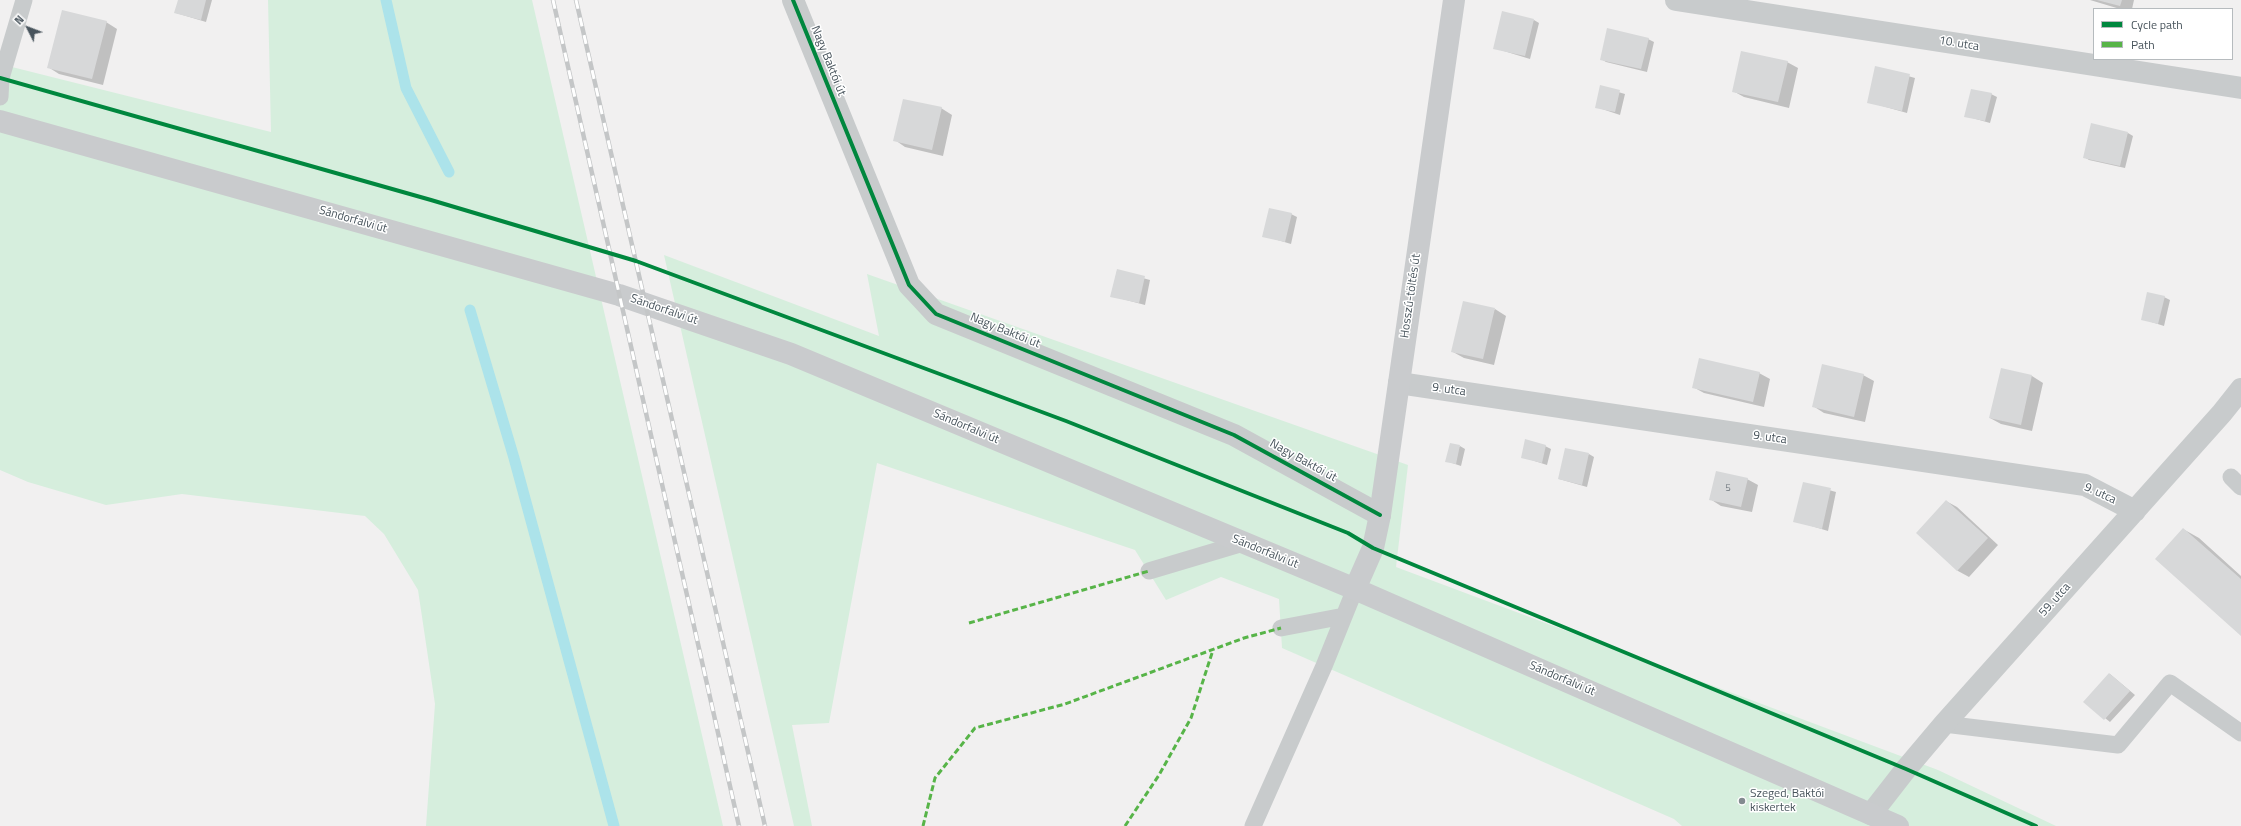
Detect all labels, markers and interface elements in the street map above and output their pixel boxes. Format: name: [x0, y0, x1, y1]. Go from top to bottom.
north arrow: [8, 8, 48, 48]
legend: [2093, 8, 2233, 60]
text: N: [11, 12, 28, 28]
text: Cycle path: [2131, 15, 2183, 34]
street label: Nagy Baktói út: [807, 24, 849, 98]
street label: 10. utca: [1938, 34, 1980, 54]
text: Path: [2131, 35, 2155, 54]
street label: Sándorfalvi út: [317, 203, 389, 237]
street label: Hosszú-töltés út: [1398, 253, 1424, 339]
street label: Sándorfalvi út: [628, 292, 700, 328]
street label: Nagy Baktói út: [968, 310, 1042, 352]
street label: 9. utca: [1431, 381, 1467, 399]
street label: Sándorfalvi út: [931, 407, 1001, 447]
street label: 9. utca: [1752, 429, 1788, 447]
street label: Nagy Baktói út: [1267, 437, 1339, 485]
street label: 9. utca: [2082, 480, 2118, 508]
house number: 5: [1725, 483, 1731, 495]
street label: Sándorfalvi út: [1230, 532, 1300, 572]
street label: 59. utca: [2036, 580, 2074, 620]
street label: Sándorfalvi út: [1527, 659, 1597, 699]
place label: Szeged, Baktói kiskertek: [1750, 787, 1824, 815]
marker: Szeged, Baktói kiskertek: [1737, 796, 1747, 806]

